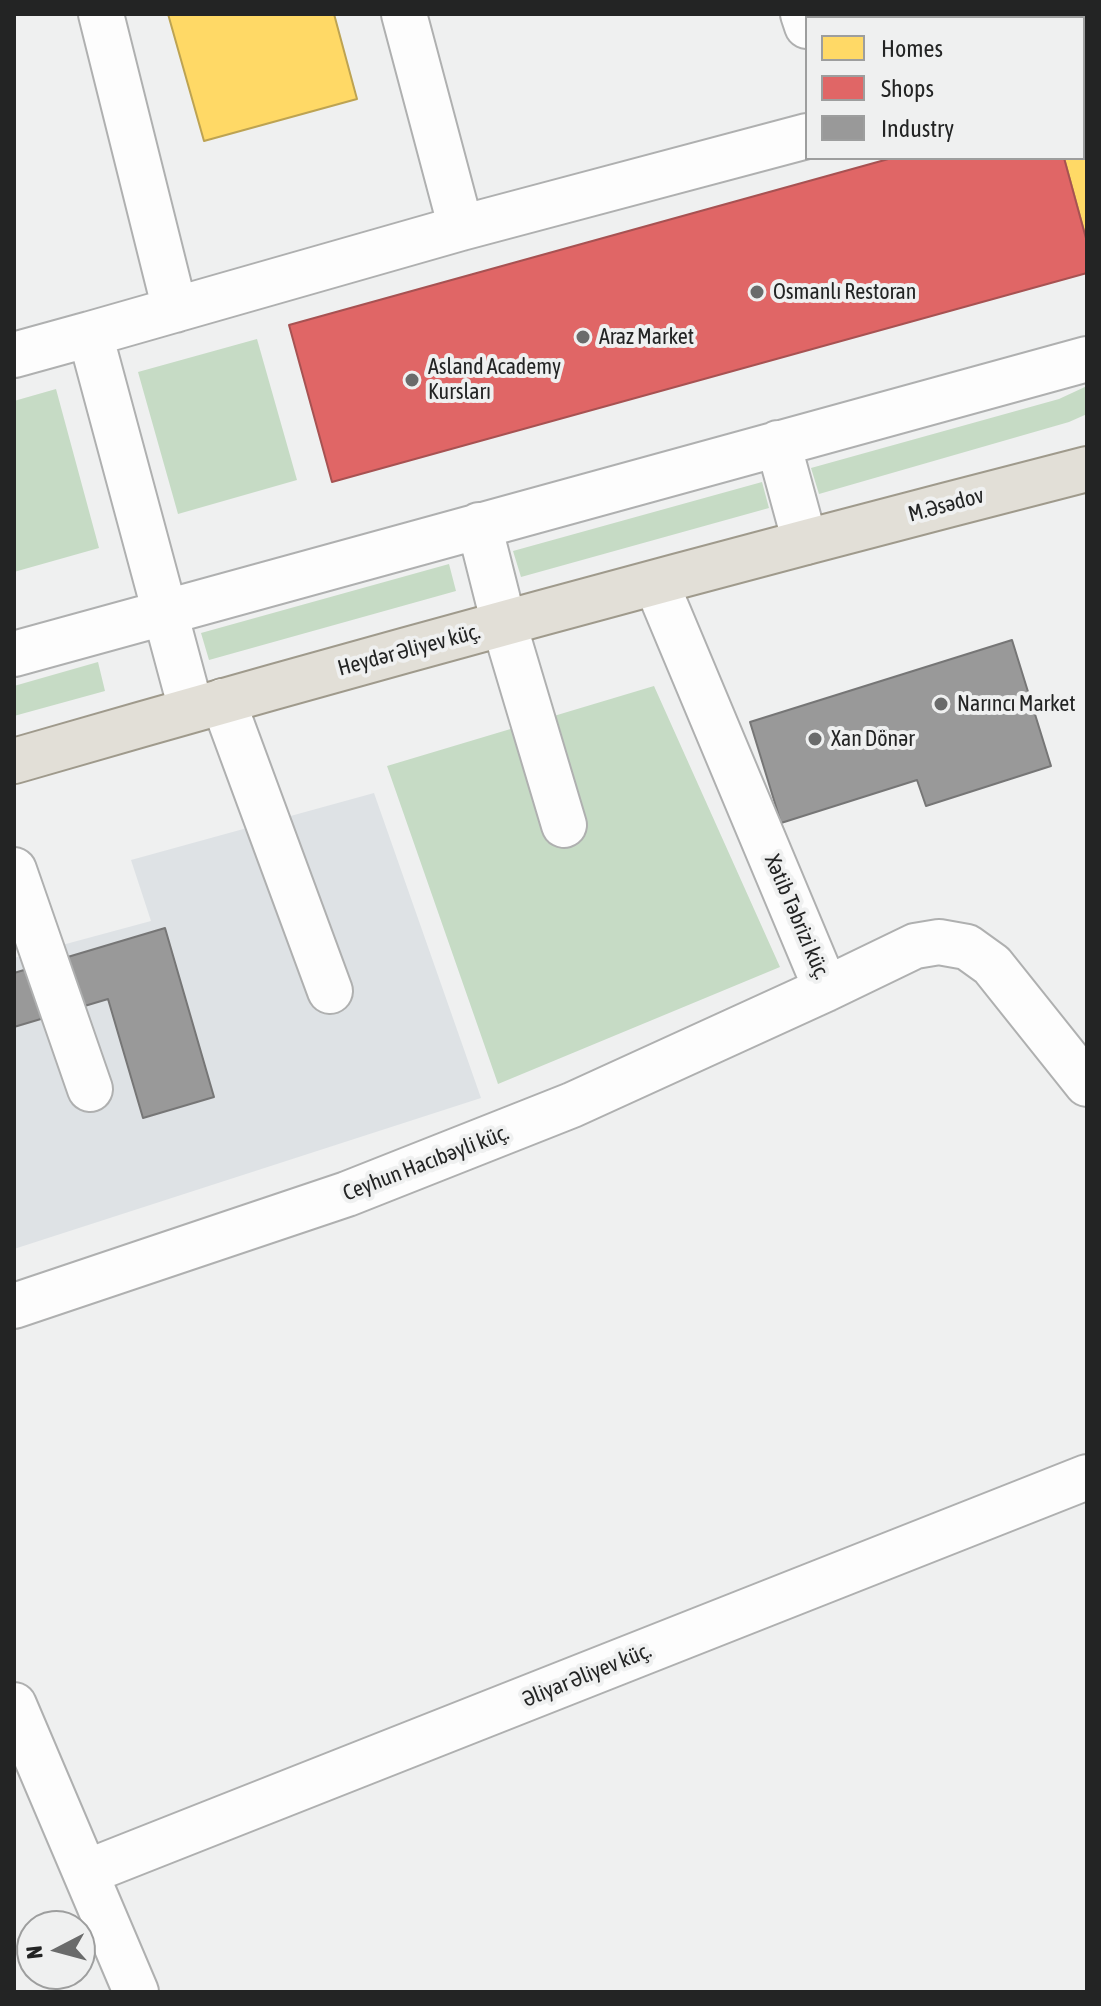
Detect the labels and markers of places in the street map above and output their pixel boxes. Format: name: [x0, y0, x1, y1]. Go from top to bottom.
place label: Osmanlı Restoran: [773, 279, 916, 305]
marker: Osmanlı Restoran: [748, 283, 766, 301]
place label: Araz Market: [599, 324, 694, 350]
marker: Araz Market: [574, 328, 592, 346]
place label: Asland Academy Kursları: [428, 354, 561, 406]
marker: Asland Academy Kursları: [403, 371, 421, 389]
place label: Narıncı Market: [957, 691, 1076, 717]
marker: Narıncı Market: [932, 695, 950, 713]
place label: Xan Dönər: [831, 726, 915, 752]
marker: Xan Dönər: [806, 730, 824, 748]

